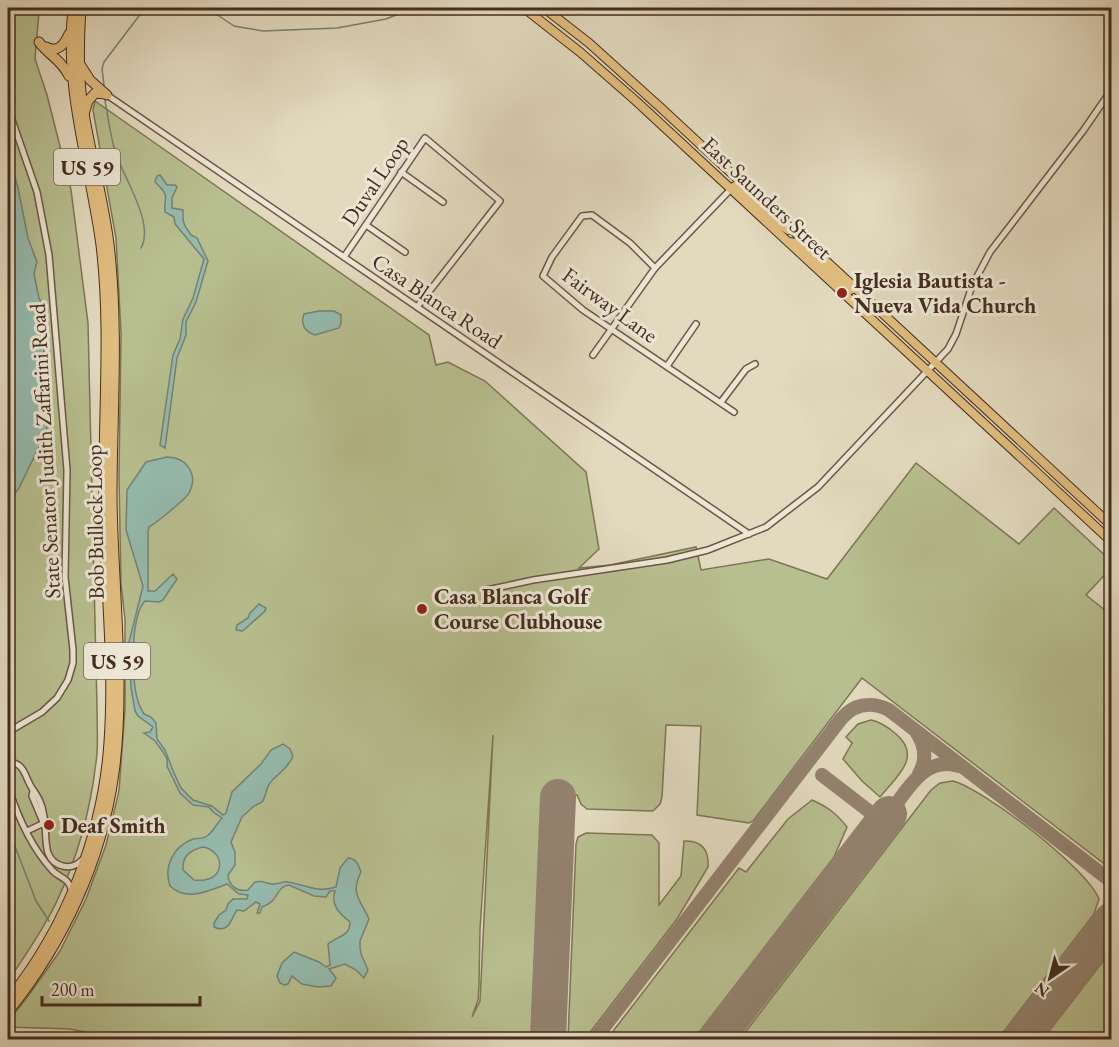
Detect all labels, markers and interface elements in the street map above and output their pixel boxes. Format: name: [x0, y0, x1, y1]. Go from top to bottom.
street label: East Saunders Street: [696, 130, 838, 266]
street label: Duval Loop: [334, 131, 416, 231]
road number: US 59: [54, 149, 120, 185]
street label: Casa Blanca Road: [366, 247, 508, 356]
street label: Fairway Lane: [556, 261, 664, 350]
place label: Iglesia Bautista - Nueva Vida Church: [854, 266, 1036, 320]
marker: Iglesia Bautista - Nueva Vida Church: [835, 286, 849, 300]
street label: State Senator Judith Zaffarini Road: [23, 302, 67, 600]
street label: Bob Bullock Loop: [79, 444, 111, 600]
place label: Casa Blanca Golf Course Clubhouse: [434, 582, 602, 636]
marker: Casa Blanca Golf Course Clubhouse: [415, 602, 429, 616]
road number: US 59: [84, 643, 150, 679]
place label: Deaf Smith: [61, 811, 165, 840]
marker: Deaf Smith: [42, 818, 56, 832]
north arrow: [1020, 948, 1080, 1008]
scale bar: [42, 969, 200, 1007]
text: 200 m: [51, 978, 95, 1001]
text: N: [1030, 978, 1053, 1002]

